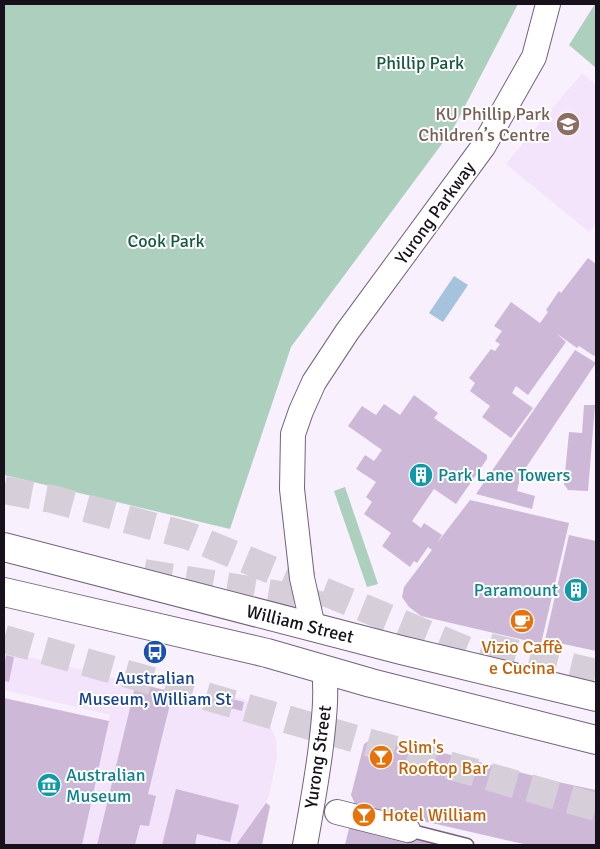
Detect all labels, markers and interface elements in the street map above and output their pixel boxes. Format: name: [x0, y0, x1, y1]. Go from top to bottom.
park label: Phillip Park: [376, 52, 464, 74]
place label: KU Phillip Park Children’s Centre: [418, 103, 550, 146]
school or university icon: KU Phillip Park Children’s Centre: [555, 111, 581, 137]
street label: Yurong Parkway: [390, 157, 480, 269]
park label: Cook Park: [127, 230, 205, 252]
building icon: Park Lane Towers: [408, 462, 434, 488]
place label: Park Lane Towers: [438, 464, 571, 486]
building icon: Paramount: [563, 577, 589, 603]
place label: Paramount: [474, 579, 558, 601]
street label: William Street: [244, 600, 356, 648]
cafe icon: Vizio Caffè e Cucina: [509, 608, 535, 634]
place label: Vizio Caffè e Cucina: [481, 636, 563, 679]
bus stop icon: Australian Museum, William St: [142, 639, 168, 665]
place label: Australian Museum, William St: [78, 667, 232, 710]
street label: Yurong Street: [300, 704, 336, 810]
place label: Slim's Rooftop Bar: [398, 736, 489, 779]
bar icon: Slim's Rooftop Bar: [368, 744, 394, 770]
place label: Australian Museum: [66, 764, 145, 807]
museum icon: Australian Museum: [36, 772, 62, 798]
bar icon: Hotel William: [351, 802, 377, 828]
place label: Hotel William: [382, 804, 487, 826]

